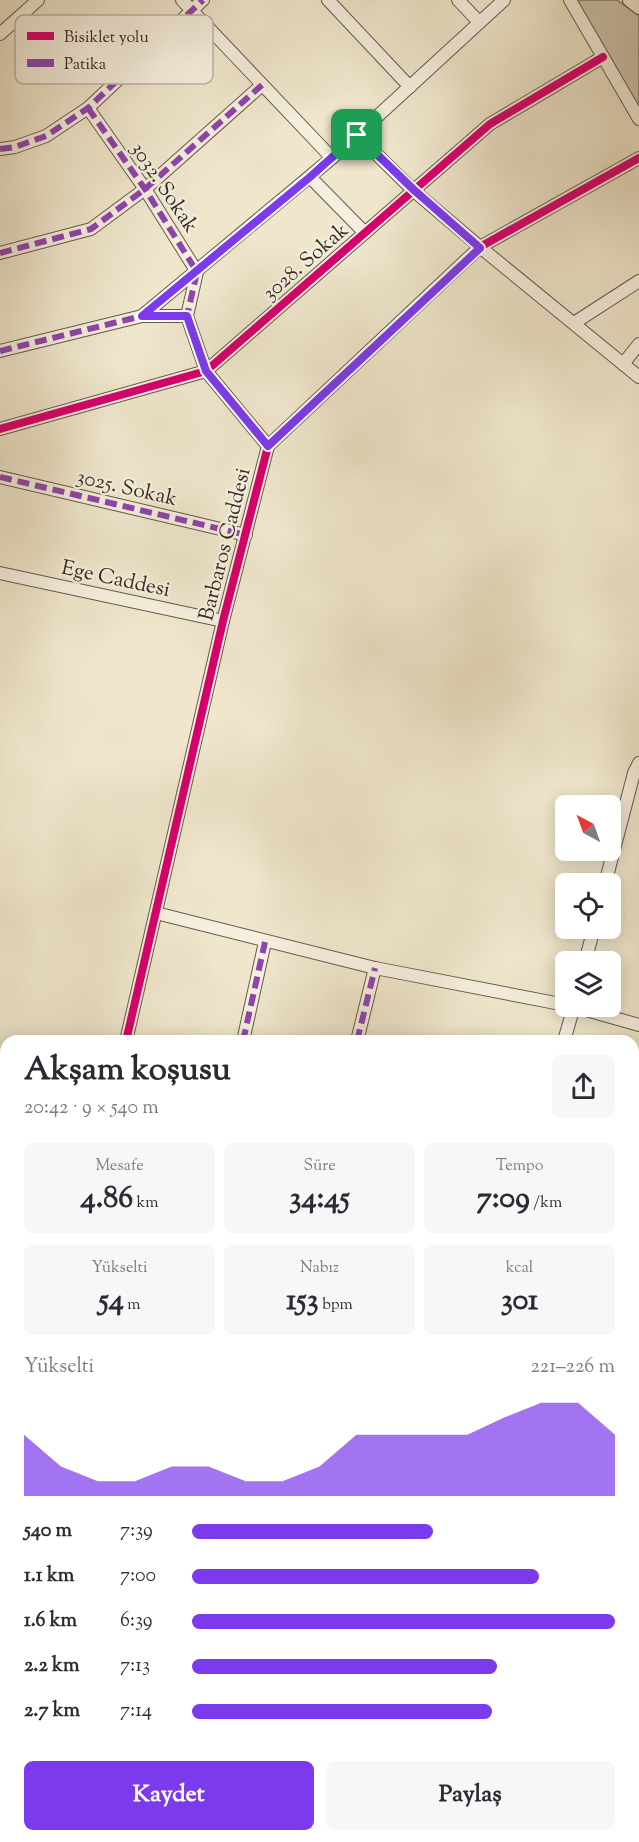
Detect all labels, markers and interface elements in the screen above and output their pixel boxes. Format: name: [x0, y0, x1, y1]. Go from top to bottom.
legend: [15, 15, 213, 84]
text: Bisiklet yolu: [64, 27, 149, 50]
text: Patika: [64, 54, 107, 77]
pin: [331, 109, 382, 160]
icon: arrive: [340, 118, 373, 151]
street label: 3032. Sokak: [122, 137, 205, 240]
street label: 3028. Sokak: [257, 216, 356, 308]
street label: 3025. Sokak: [73, 463, 180, 515]
street label: Barbaros Caddesi: [192, 465, 259, 624]
street label: Ege Caddesi: [58, 554, 173, 606]
north arrow: [555, 795, 621, 861]
map controls: [555, 795, 621, 1017]
button: locate: [555, 873, 621, 939]
button: layers: [555, 951, 621, 1017]
text: Akşam koşusu: [24, 1047, 231, 1095]
button: share: [552, 1055, 615, 1118]
text: 20:42 · 9 × 540 m: [24, 1094, 159, 1123]
text: Mesafe: [95, 1155, 144, 1178]
text: Süre: [303, 1155, 336, 1178]
text: Tempo: [495, 1155, 544, 1178]
text: 4.86: [81, 1178, 133, 1221]
text: 34:45: [289, 1178, 350, 1221]
text: 7:09: [477, 1178, 530, 1221]
text: km: [133, 1192, 158, 1215]
text: /km: [530, 1192, 562, 1215]
text: Yükselti: [91, 1257, 148, 1280]
text: Nabız: [300, 1257, 339, 1280]
text: kcal: [506, 1257, 533, 1280]
text: 54: [98, 1280, 124, 1323]
text: 153: [286, 1280, 319, 1323]
text: 301: [501, 1280, 538, 1323]
text: m: [124, 1294, 141, 1317]
text: bpm: [319, 1294, 353, 1317]
text: Yükselti: [24, 1353, 94, 1382]
text: 221–226 m: [530, 1353, 615, 1382]
text: 540 m: [24, 1517, 72, 1546]
text: 7:39: [120, 1517, 153, 1546]
text: 1.1 km: [24, 1562, 74, 1591]
text: 7:00: [120, 1562, 156, 1591]
text: 1.6 km: [24, 1607, 77, 1636]
text: 6:39: [120, 1607, 153, 1636]
text: 2.2 km: [24, 1652, 79, 1681]
text: 7:13: [120, 1652, 150, 1681]
text: 2.7 km: [24, 1697, 80, 1726]
text: 7:14: [120, 1697, 152, 1726]
button: Kaydet: [24, 1761, 314, 1830]
button: Paylaş: [326, 1761, 615, 1830]

